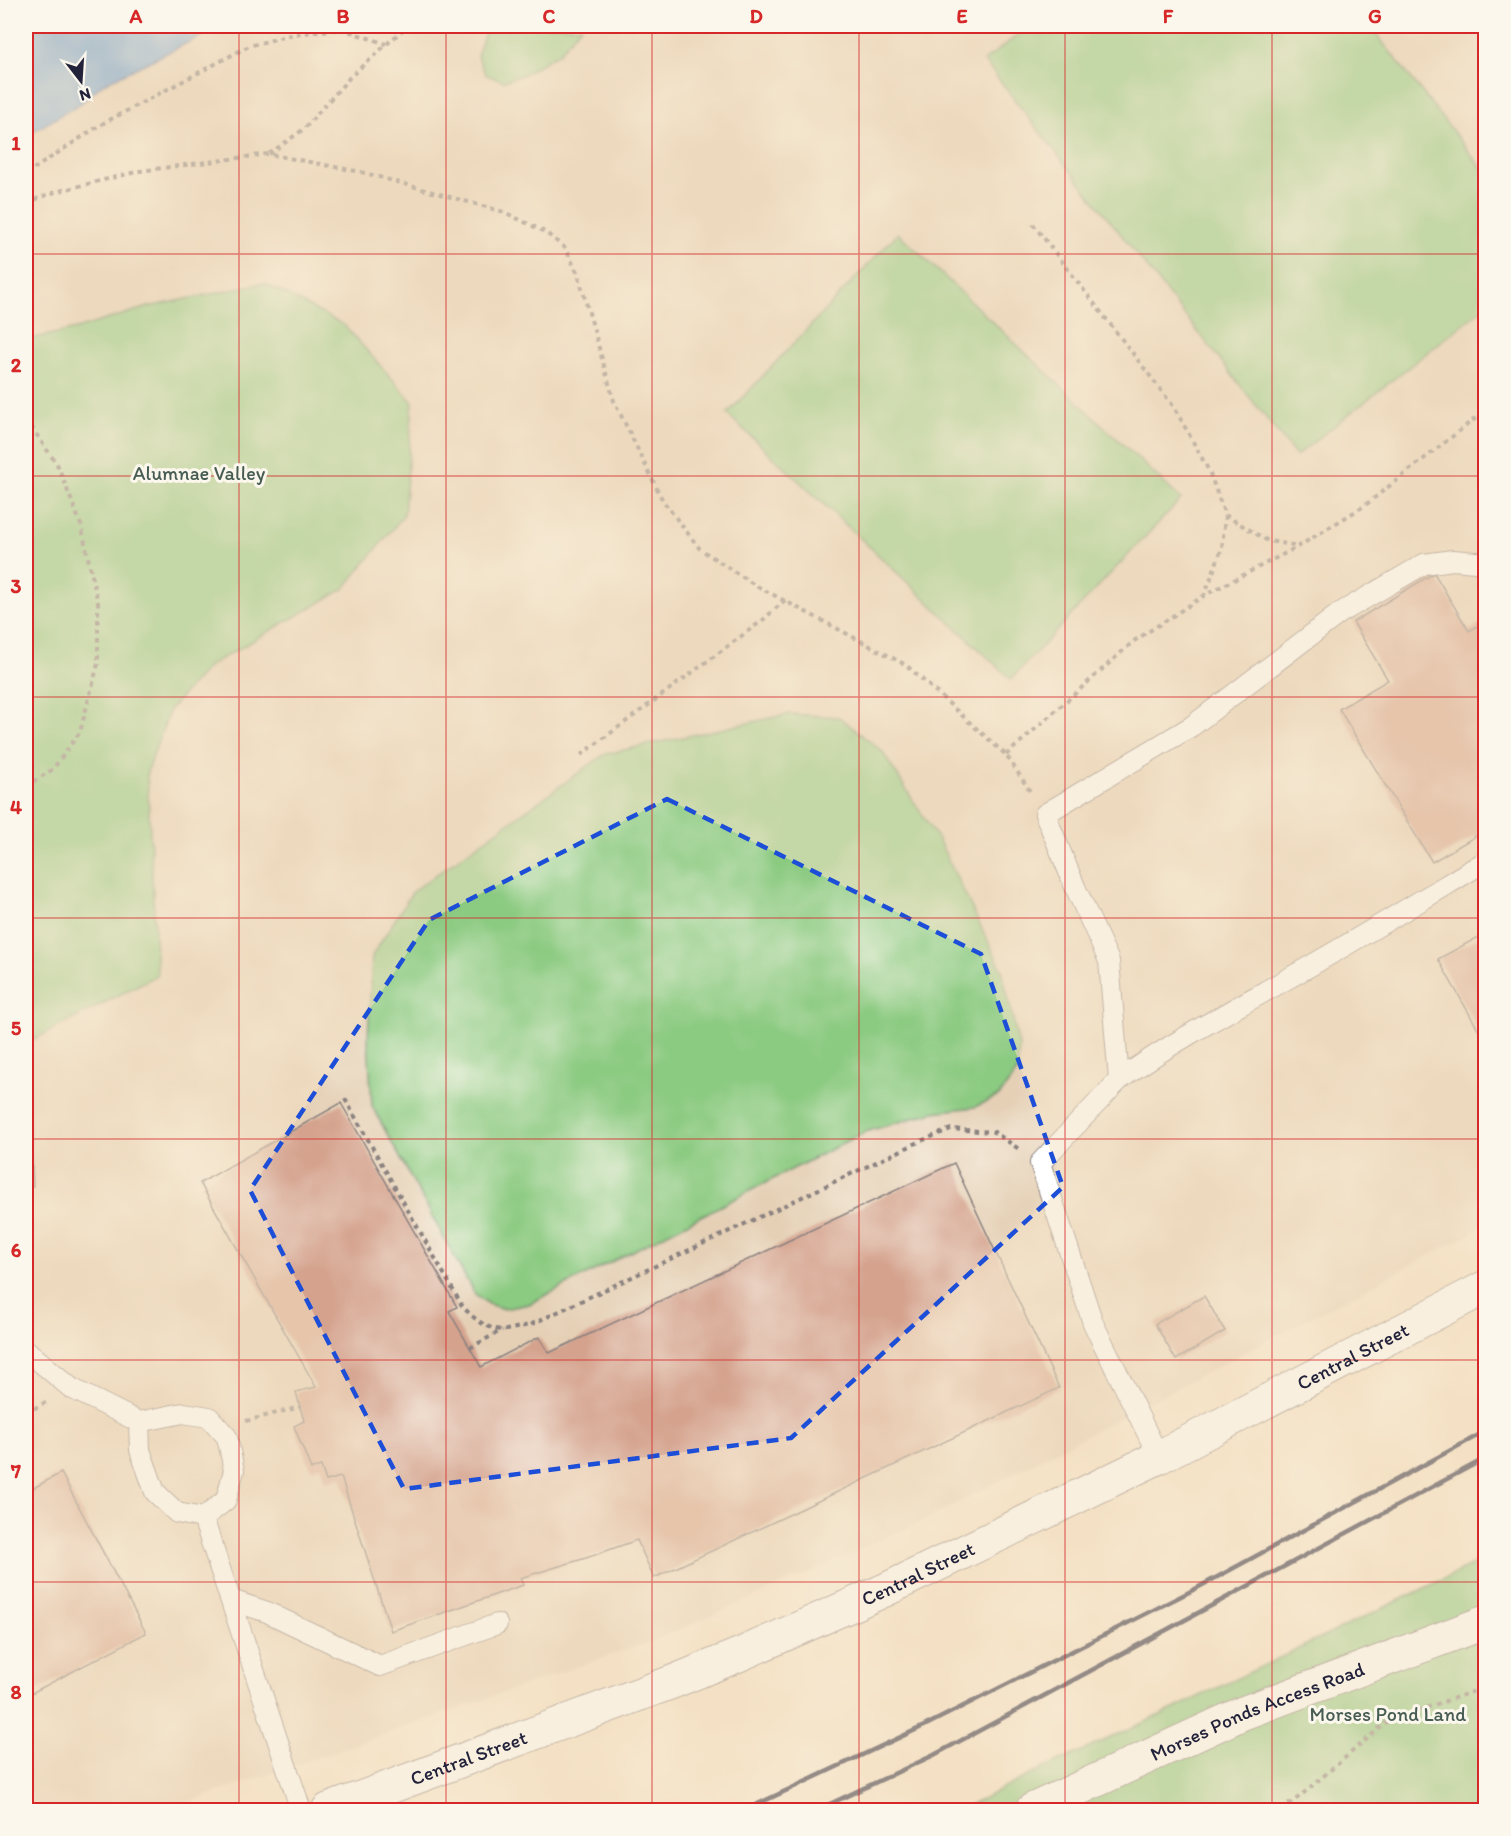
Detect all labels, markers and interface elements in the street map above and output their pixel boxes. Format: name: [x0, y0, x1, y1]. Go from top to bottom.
text: A: [129, 4, 143, 28]
text: B: [337, 4, 350, 28]
text: C: [543, 4, 556, 28]
text: D: [749, 4, 763, 28]
text: E: [956, 4, 968, 28]
text: F: [1163, 4, 1174, 28]
text: G: [1368, 4, 1382, 28]
north arrow: [51, 51, 111, 111]
text: N: [77, 84, 93, 106]
text: 1: [11, 131, 21, 155]
text: 2: [11, 353, 22, 377]
park label: Alumnae Valley: [133, 461, 266, 485]
text: 3: [11, 574, 22, 598]
text: 4: [10, 795, 22, 819]
text: 5: [11, 1016, 22, 1040]
text: 6: [11, 1238, 22, 1262]
street label: Central Street: [1293, 1317, 1413, 1395]
text: 7: [10, 1459, 21, 1483]
street label: Central Street: [858, 1536, 979, 1611]
street label: Morses Ponds Access Road: [1146, 1657, 1368, 1766]
text: 8: [11, 1680, 22, 1704]
park label: Morses Pond Land: [1310, 1702, 1466, 1726]
street label: Central Street: [407, 1725, 530, 1790]

